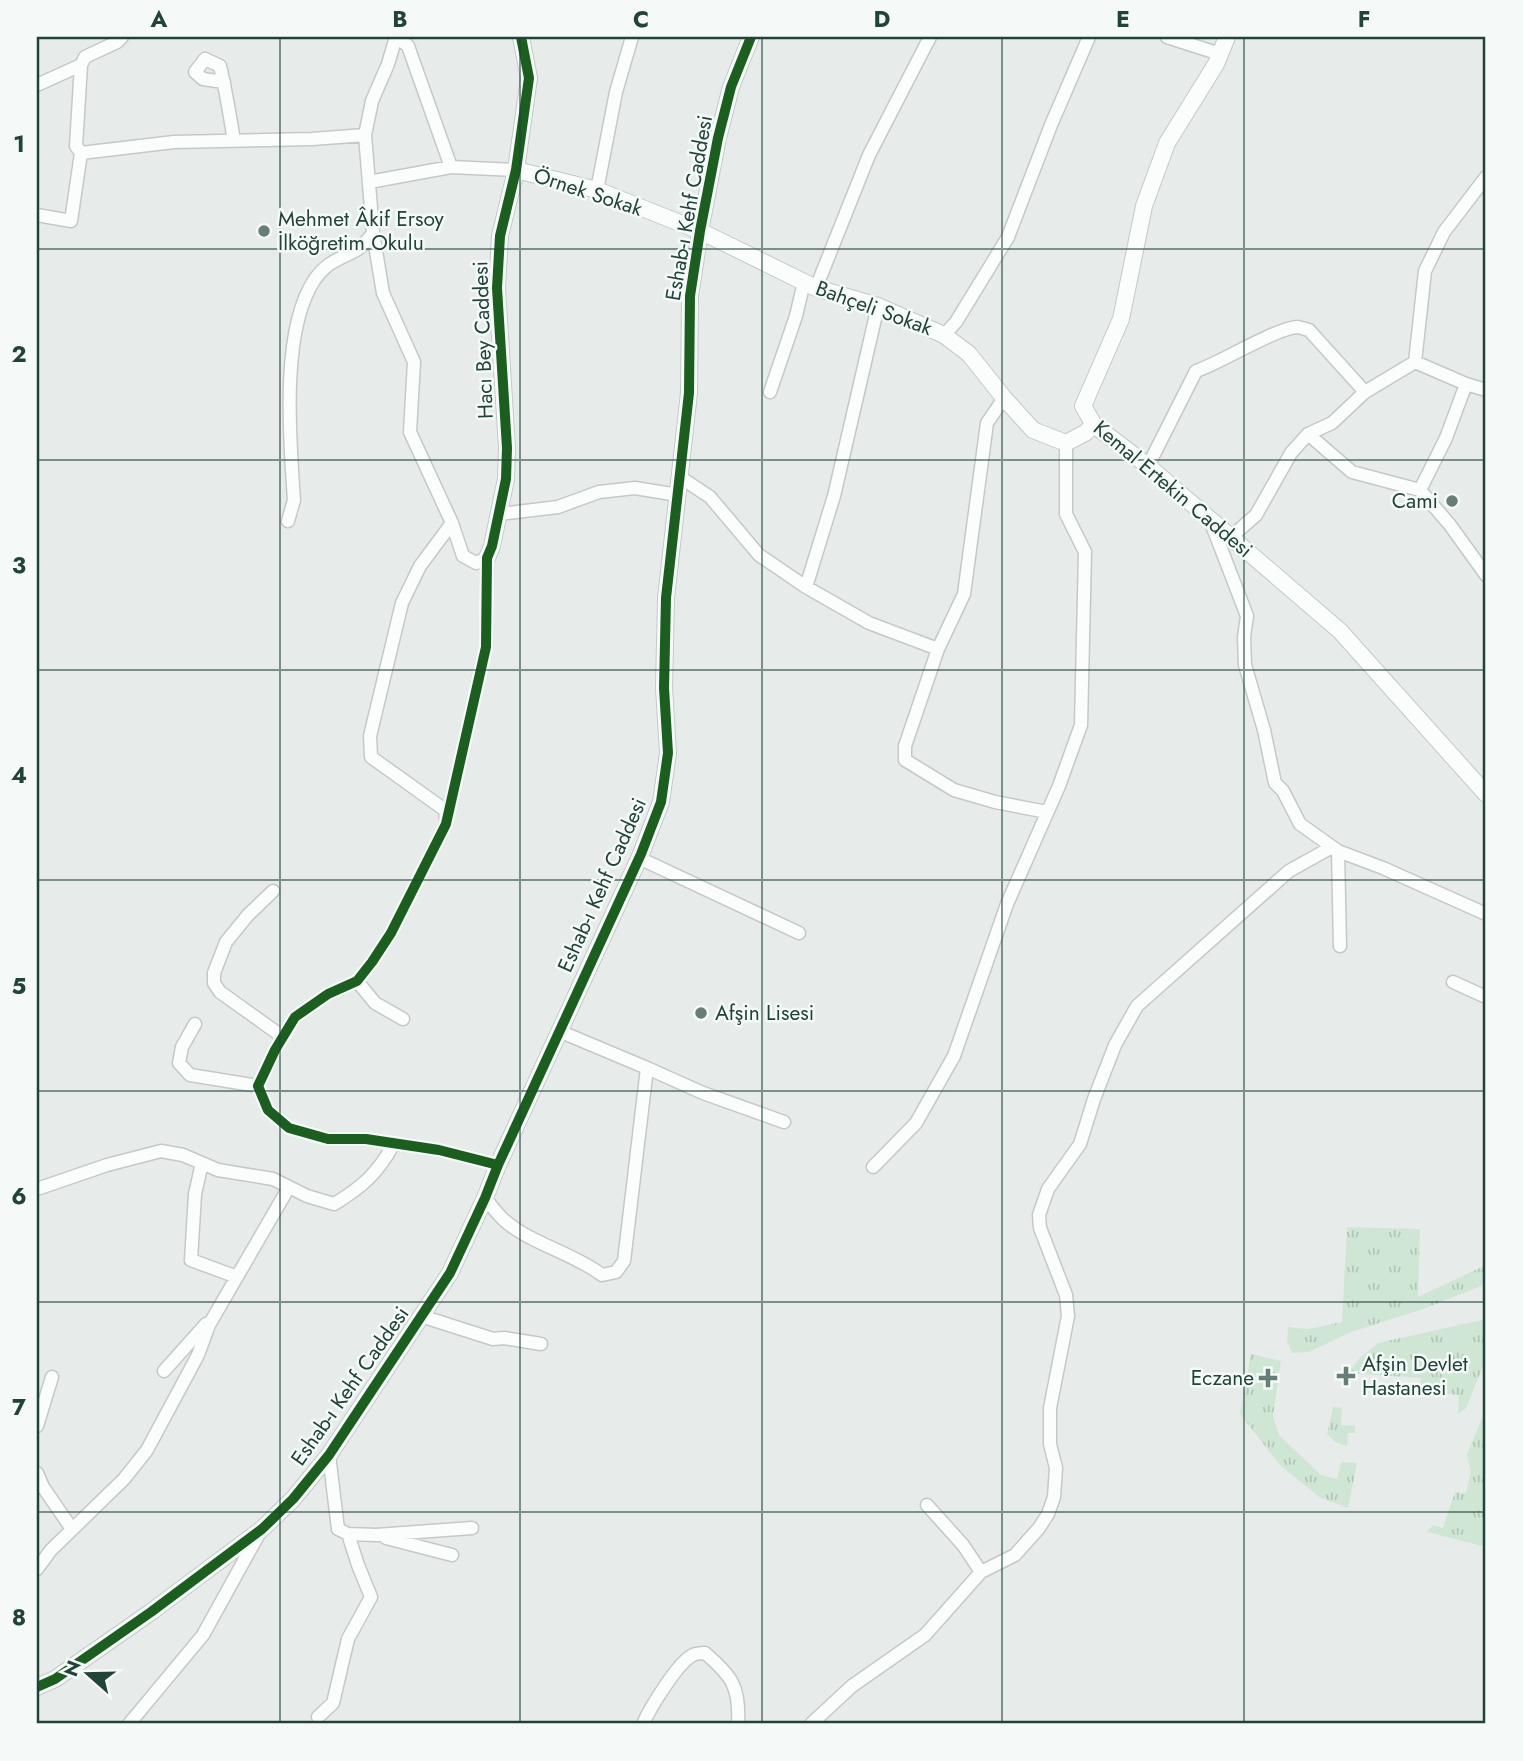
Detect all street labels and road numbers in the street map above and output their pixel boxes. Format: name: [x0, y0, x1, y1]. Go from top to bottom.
street label: Eshab-ı Kehf Caddesi: [658, 113, 720, 303]
street label: Örnek Sokak: [530, 160, 647, 224]
street label: Hacı Bey Caddesi: [465, 261, 501, 419]
street label: Bahçeli Sokak: [812, 273, 937, 343]
street label: Kemal Ertekin Caddesi: [1087, 413, 1259, 565]
street label: Eshab-ı Kehf Caddesi: [550, 793, 654, 977]
street label: Eshab-ı Kehf Caddesi: [284, 1300, 416, 1472]

